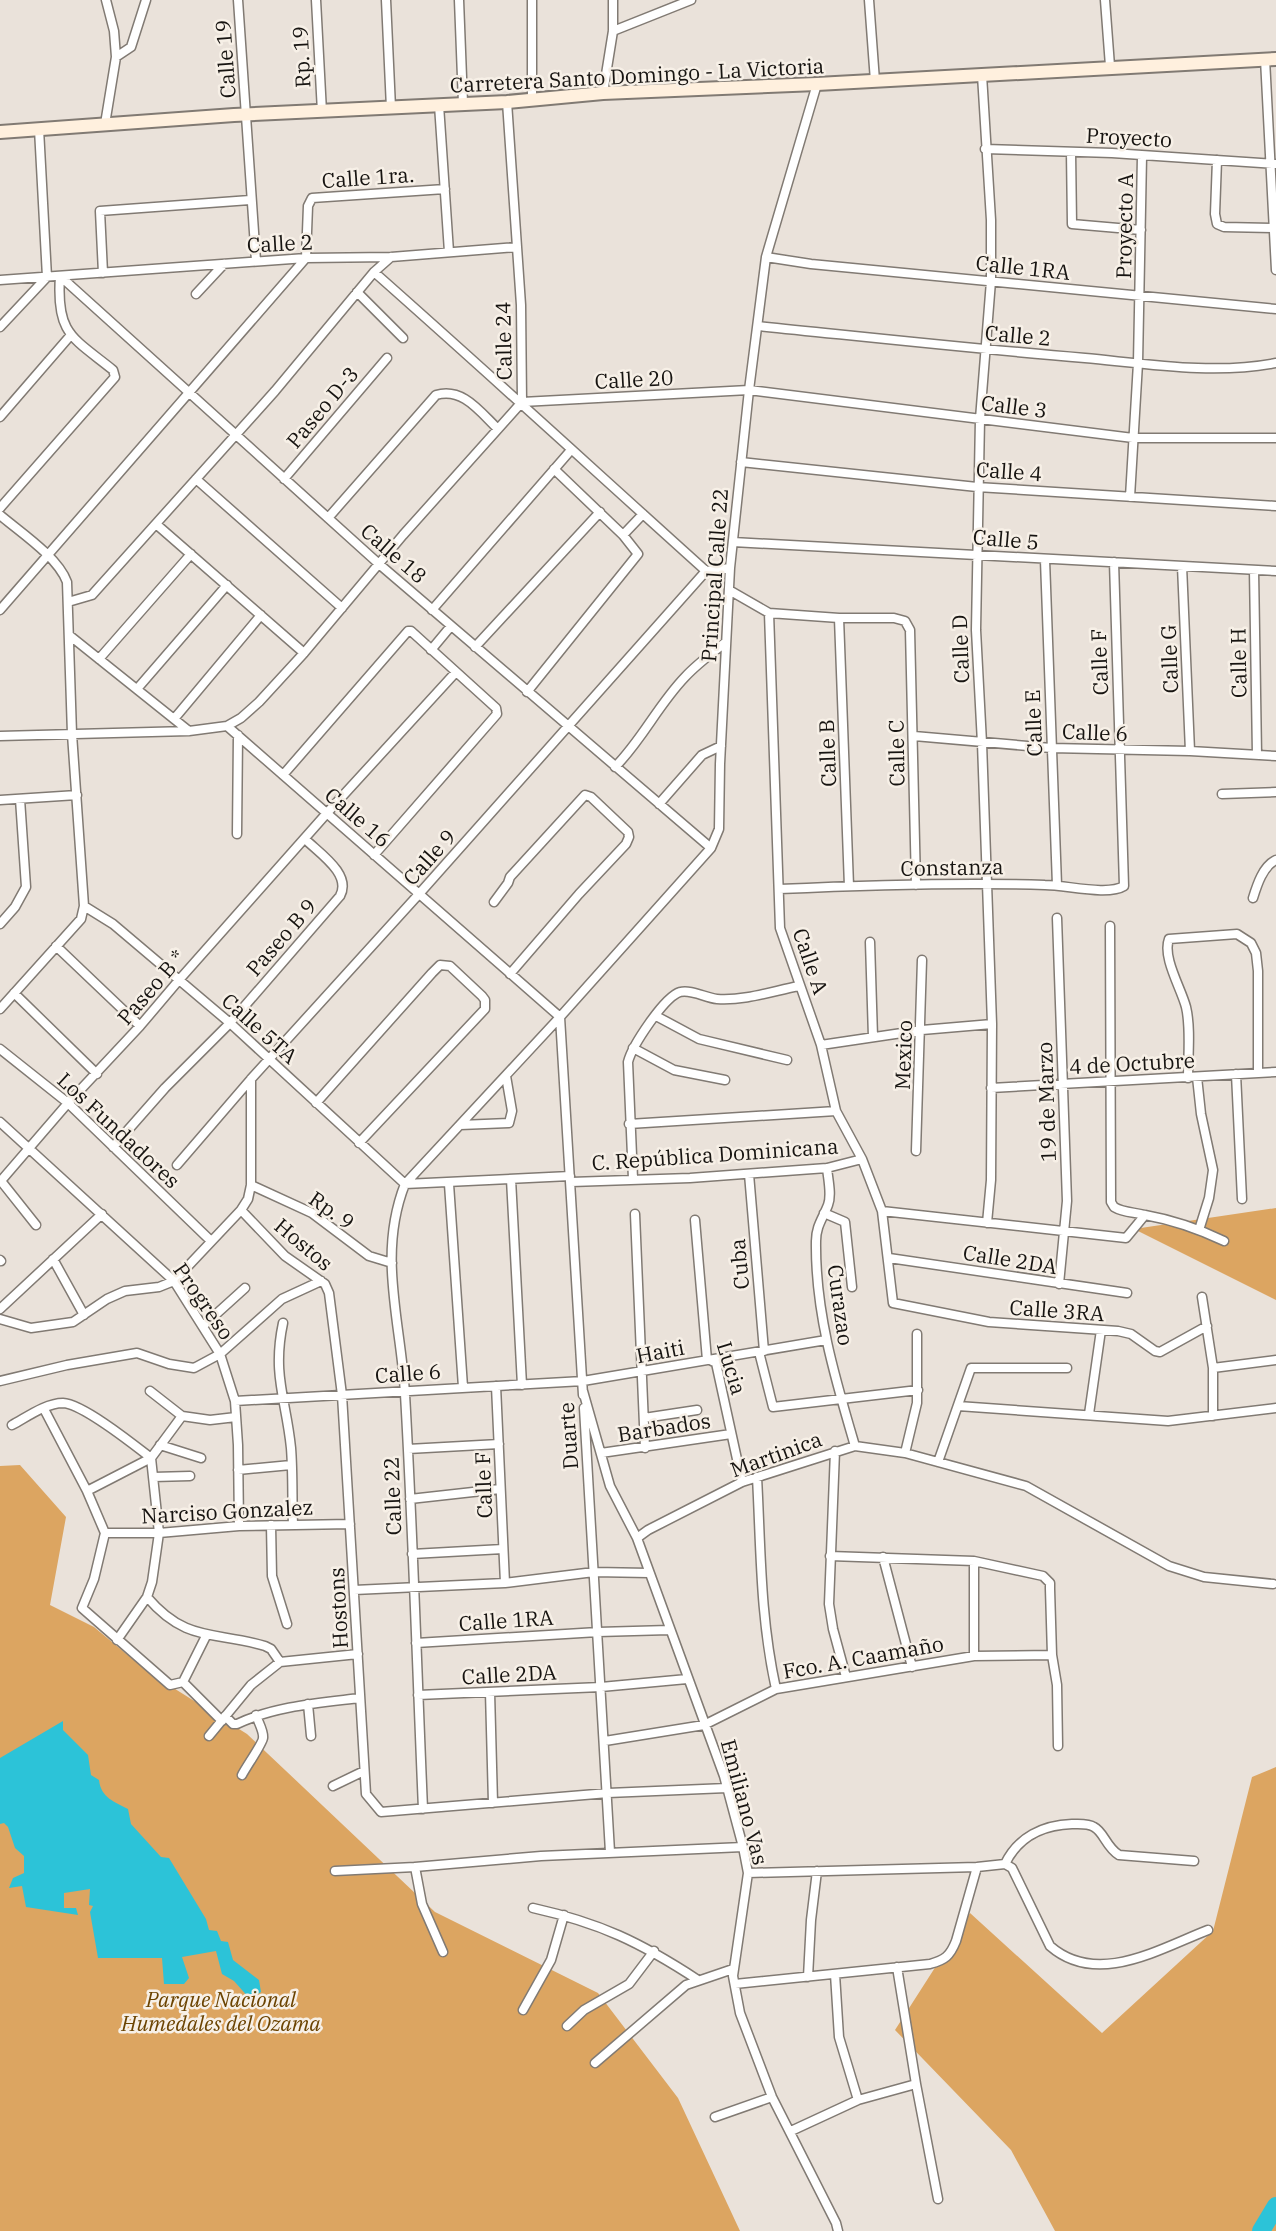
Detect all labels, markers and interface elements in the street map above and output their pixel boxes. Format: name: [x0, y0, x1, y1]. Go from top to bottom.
street label: Calle 19: [208, 19, 242, 99]
street label: Rp. 19: [285, 25, 317, 89]
street label: Carretera Santo Domingo - La Victoria: [449, 51, 825, 99]
street label: Proyecto: [1085, 121, 1173, 153]
street label: Calle 1ra.: [321, 160, 415, 194]
street label: Proyecto A: [1109, 172, 1139, 279]
street label: Calle 2: [246, 227, 314, 259]
street label: Calle 1RA: [974, 248, 1072, 286]
street label: Calle 24: [488, 301, 518, 381]
street label: Calle 2: [984, 318, 1052, 352]
street label: Paseo D-3: [280, 360, 364, 454]
street label: Calle 20: [594, 363, 674, 395]
street label: Calle 3: [979, 388, 1049, 424]
street label: Calle 4: [975, 455, 1043, 487]
street label: Principal Calle 22: [694, 487, 734, 663]
street label: Calle 18: [355, 517, 433, 589]
street label: Calle 5: [972, 522, 1040, 556]
street label: Calle D: [945, 614, 975, 684]
street label: Calle G: [1154, 624, 1184, 694]
street label: Calle F: [1084, 628, 1114, 696]
street label: Calle H: [1223, 628, 1253, 698]
street label: Calle E: [1018, 689, 1048, 757]
street label: Calle 6: [1061, 717, 1129, 747]
street label: Calle B: [812, 719, 842, 787]
street label: Calle C: [881, 719, 911, 787]
street label: Calle 16: [319, 781, 397, 853]
street label: Calle 9: [396, 823, 462, 891]
street label: Constanza: [900, 852, 1004, 882]
street label: Paseo B 9: [240, 892, 322, 982]
street label: Calle A: [787, 924, 836, 998]
street label: Paseo B *: [111, 944, 191, 1030]
street label: Calle 5TA: [216, 986, 304, 1070]
street label: Mexico: [888, 1019, 918, 1091]
street label: 19 de Marzo: [1030, 1041, 1062, 1163]
street label: 4 de Octubre: [1068, 1046, 1196, 1080]
street label: Los Fundadores: [52, 1066, 186, 1194]
street label: C. República Dominicana: [591, 1131, 839, 1177]
street label: Rp. 9: [304, 1184, 360, 1236]
street label: Hostos: [269, 1211, 339, 1277]
street label: Cuba: [723, 1237, 755, 1291]
street label: Calle 2DA: [961, 1238, 1060, 1280]
street label: Progreso: [167, 1257, 241, 1345]
street label: Curazao: [821, 1263, 861, 1347]
street label: Calle 3RA: [1009, 1293, 1106, 1327]
street label: Haiti: [633, 1333, 687, 1369]
street label: Lucia: [711, 1338, 753, 1398]
street label: Calle 6: [374, 1357, 442, 1389]
street label: Duarte: [552, 1401, 584, 1471]
street label: Barbados: [615, 1406, 713, 1448]
street label: Martinica: [726, 1424, 826, 1484]
street label: Calle F: [468, 1451, 498, 1519]
street label: Calle 22: [377, 1456, 407, 1536]
street label: Narciso Gonzalez: [140, 1493, 314, 1529]
street label: Hostons: [322, 1567, 354, 1649]
street label: Calle 1RA: [458, 1603, 555, 1637]
street label: Fco. A. Caamaño: [780, 1629, 946, 1685]
street label: Calle 2DA: [461, 1658, 558, 1690]
street label: Emiliano Vas: [715, 1736, 775, 1868]
park label: Parque Nacional Humedales del Ozama: [120, 1985, 321, 2037]

